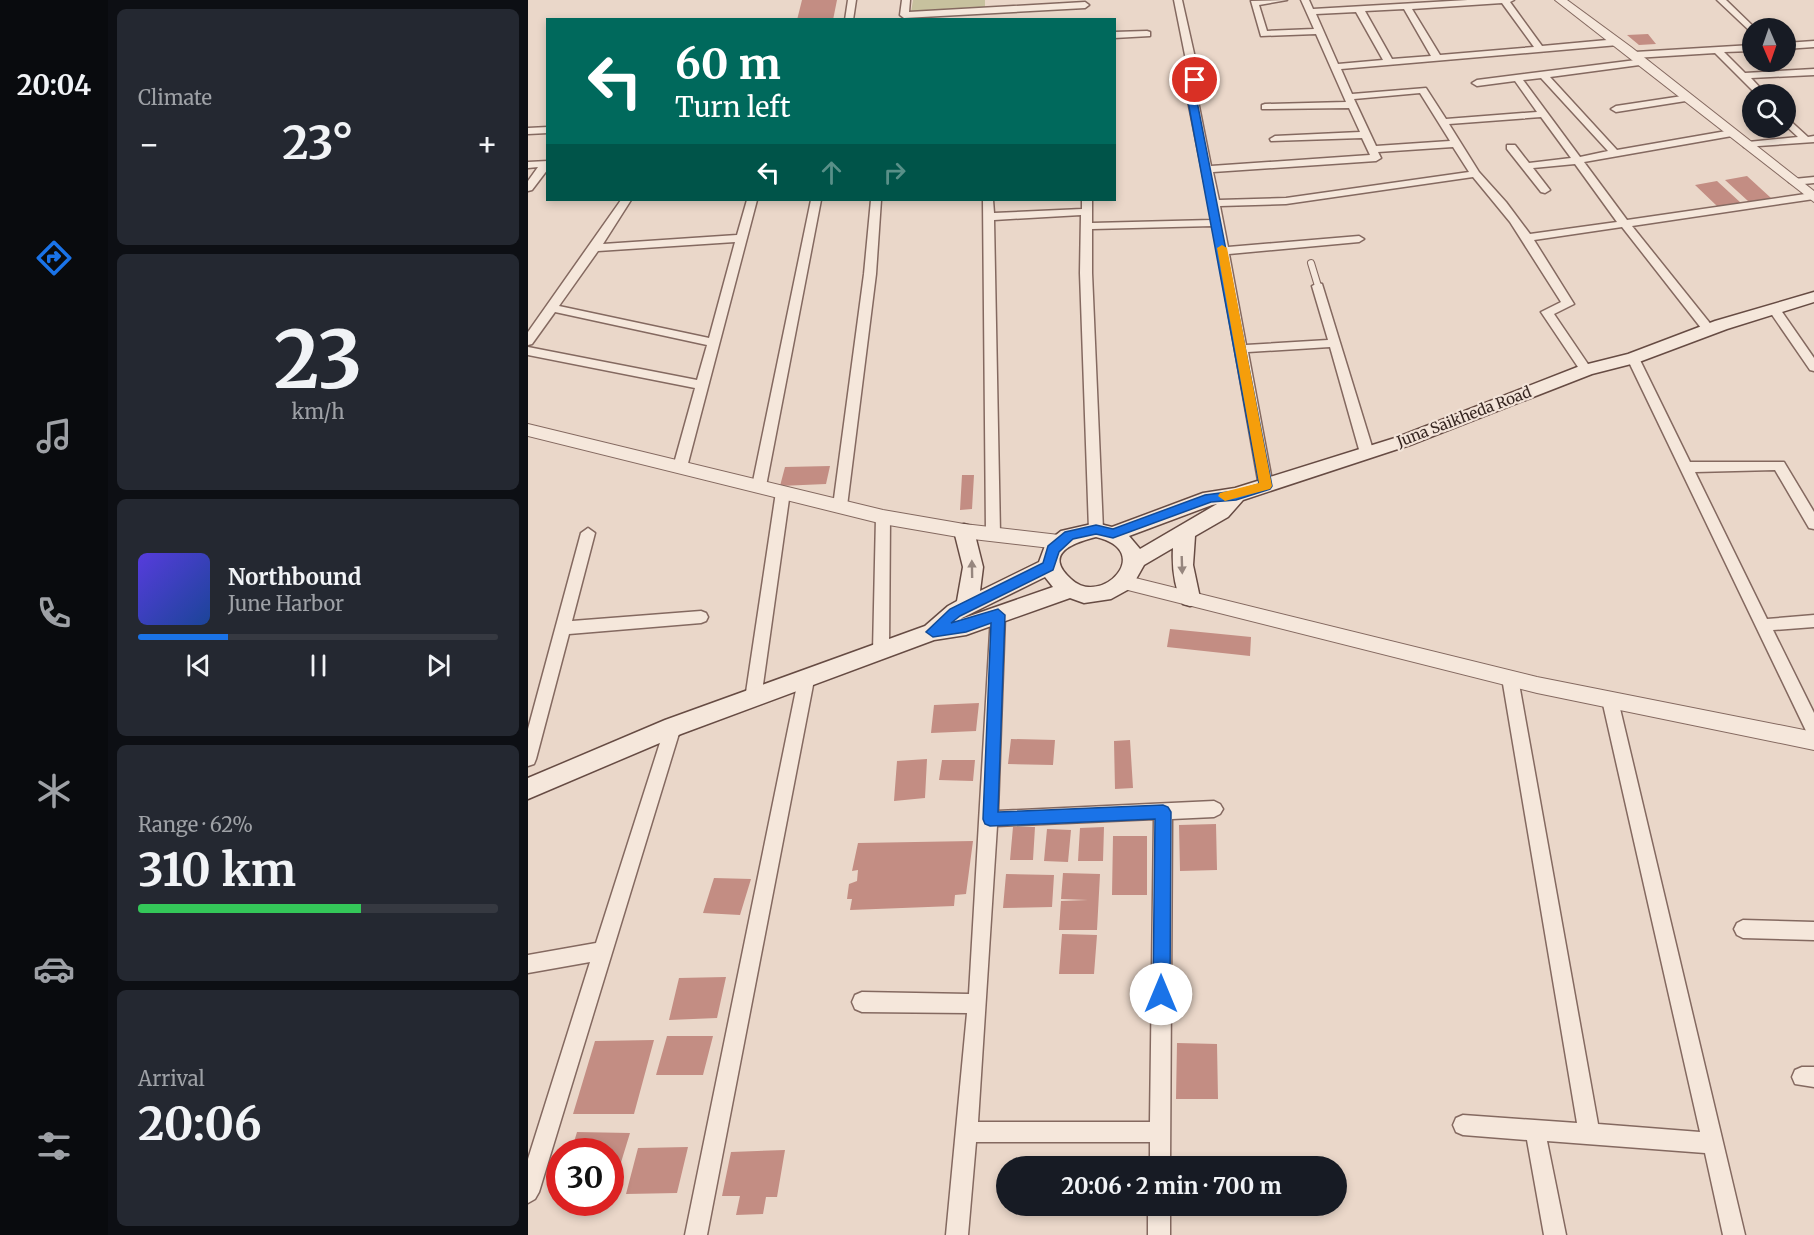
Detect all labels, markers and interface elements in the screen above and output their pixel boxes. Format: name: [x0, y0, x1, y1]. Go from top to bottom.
north arrow: [1742, 18, 1796, 72]
map controls: [1742, 18, 1796, 138]
text: 60 m: [675, 38, 781, 90]
icon: left: [576, 42, 654, 120]
pin: [1169, 54, 1220, 105]
icon: arrive: [1178, 63, 1211, 96]
text: 20:04: [17, 68, 91, 102]
button: search: [1742, 84, 1796, 138]
text: Climate: [138, 85, 212, 110]
text: Turn left: [675, 90, 790, 124]
text: 23°: [282, 115, 354, 171]
text: −: [138, 124, 160, 165]
text: +: [476, 124, 498, 165]
icon: left: [752, 156, 785, 189]
icon: ahead: [815, 156, 848, 189]
icon: right: [878, 156, 911, 189]
icon: directions: [33, 237, 75, 279]
text: 23: [274, 311, 362, 409]
street label: Juna Saikheda Road: [1393, 382, 1534, 451]
text: km/h: [292, 399, 344, 424]
icon: music: [33, 415, 75, 457]
one-way arrow: [1178, 556, 1187, 575]
one-way arrow: [967, 559, 977, 578]
text: Northbound: [228, 563, 361, 591]
text: June Harbor: [228, 591, 344, 616]
icon: phone: [33, 592, 75, 634]
icon: previous: [182, 649, 215, 682]
icon: pause: [302, 649, 335, 682]
icon: next: [422, 649, 455, 682]
icon: climate: [33, 770, 75, 812]
text: Range · 62%: [138, 812, 253, 837]
text: 310 km: [138, 842, 296, 898]
icon: car: [33, 948, 75, 990]
position arrow: [1129, 962, 1193, 1026]
text: Arrival: [138, 1066, 205, 1091]
text: 20:06: [138, 1096, 262, 1152]
icon: filters: [33, 1125, 75, 1167]
speed limit sign: 30: [546, 1138, 624, 1216]
text: 20:06 · 2 min · 700 m: [1061, 1172, 1282, 1200]

